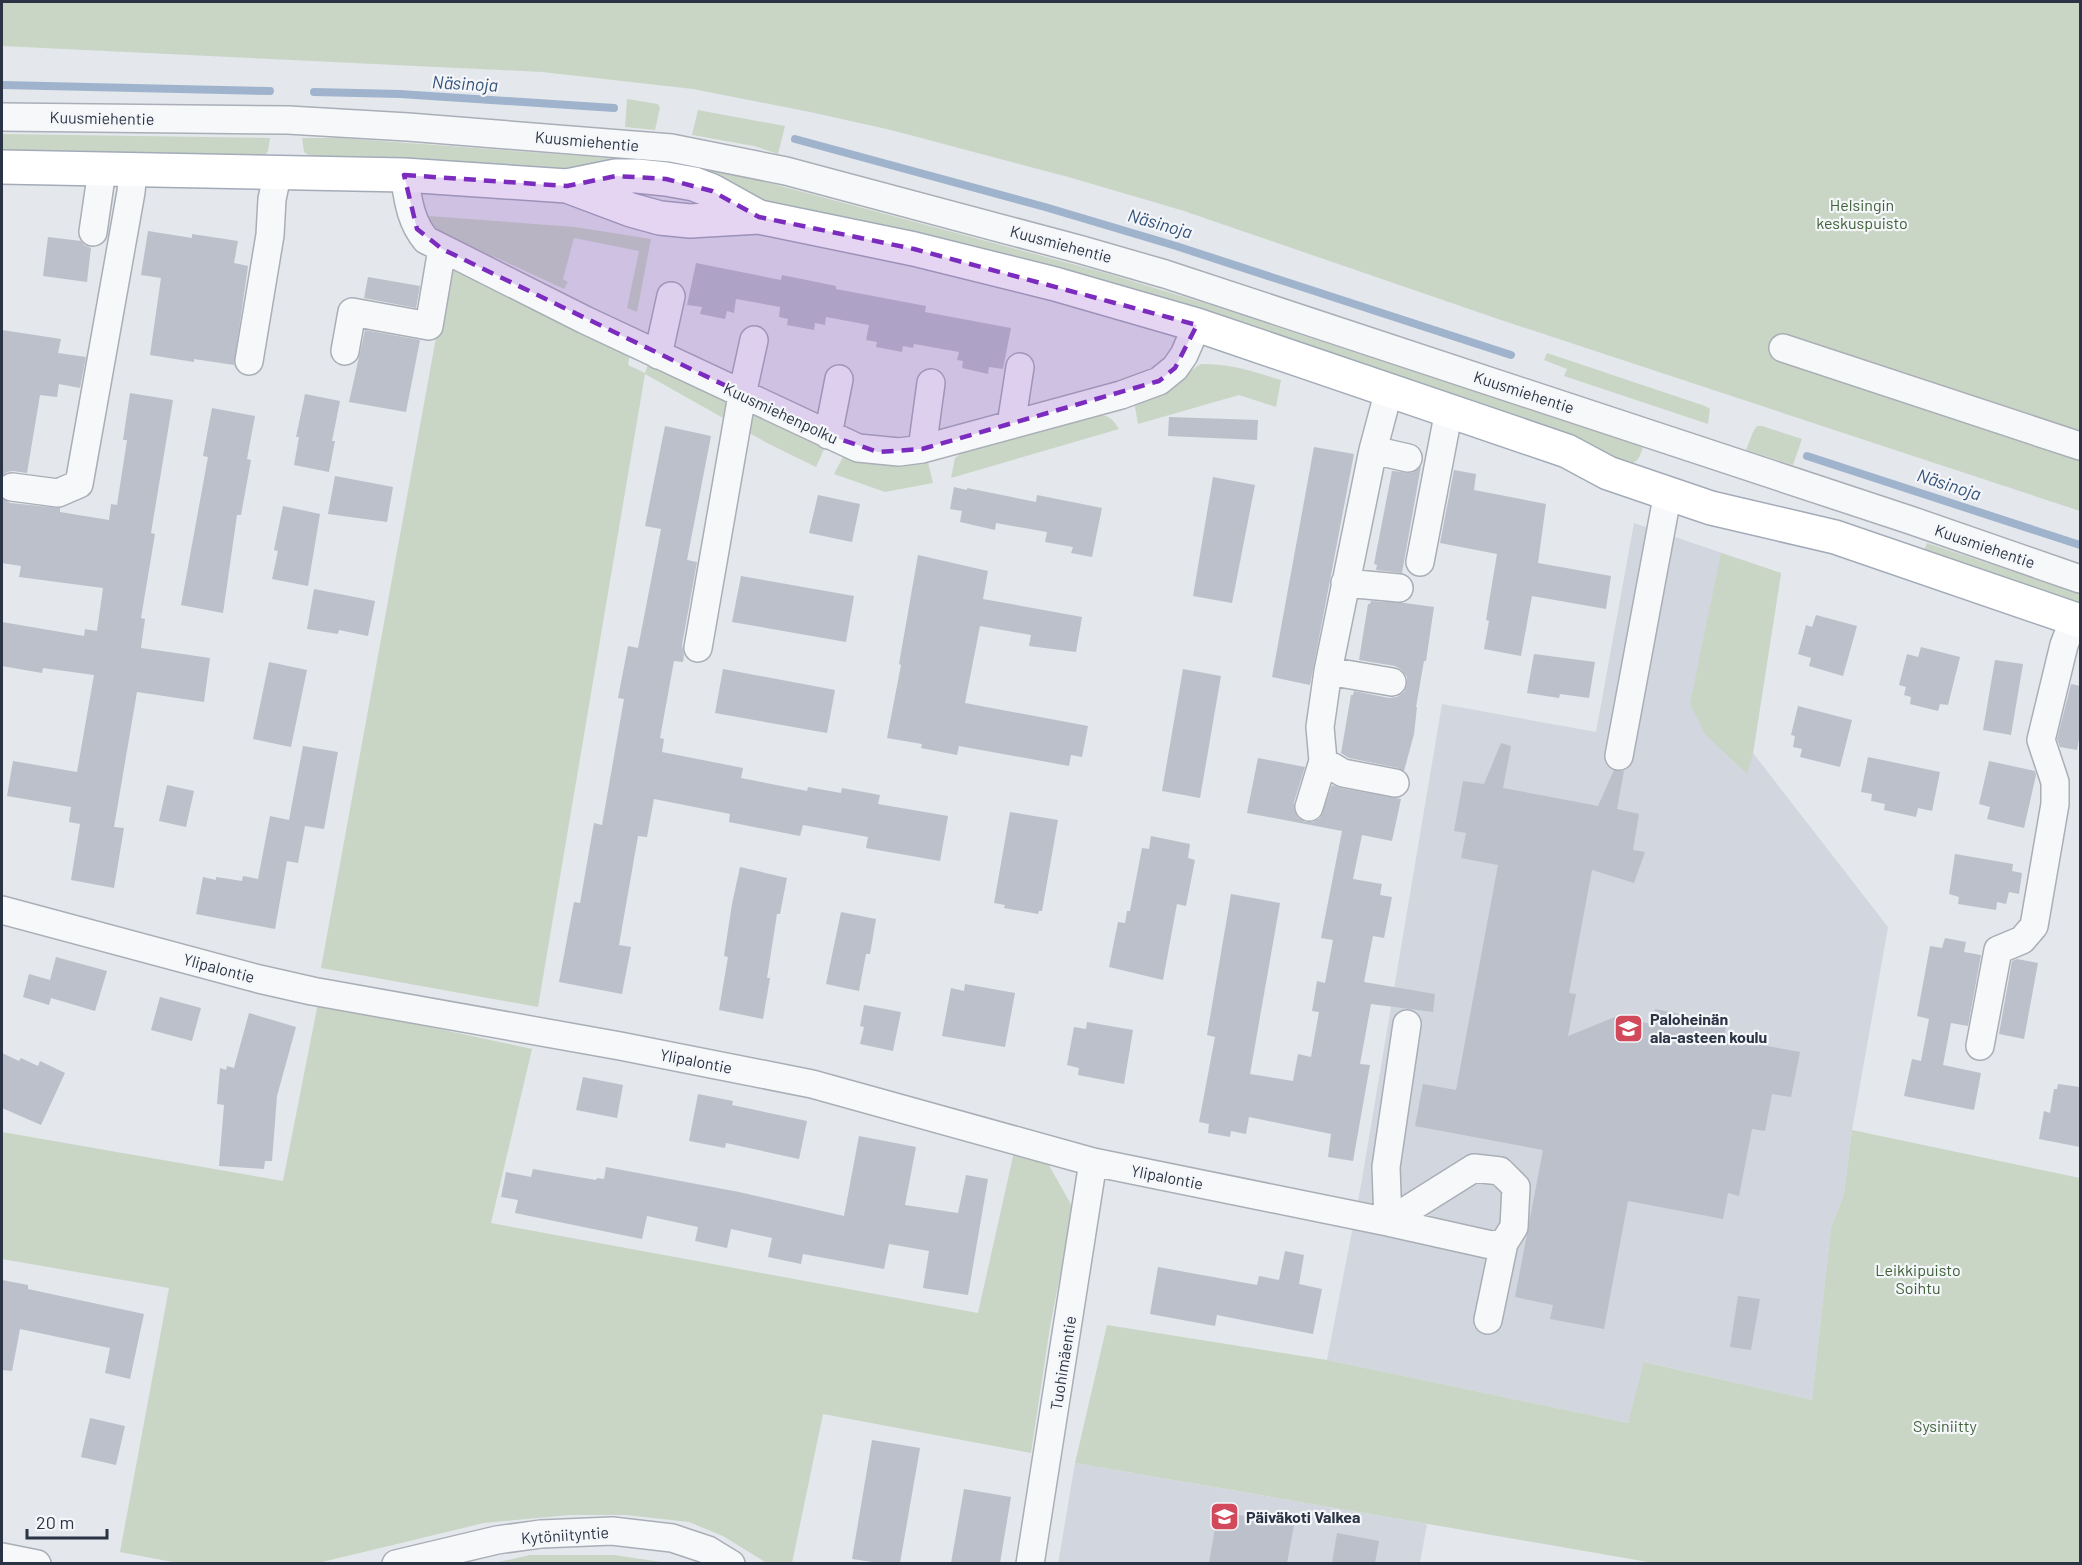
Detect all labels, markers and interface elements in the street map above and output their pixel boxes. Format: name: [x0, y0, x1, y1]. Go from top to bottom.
water label: Näsinoja: [431, 70, 499, 96]
street label: Kuusmiehentie: [50, 107, 154, 128]
street label: Kuusmiehentie: [534, 126, 640, 155]
park label: Helsingin keskuspuisto: [1816, 195, 1908, 232]
water label: Näsinoja: [1125, 203, 1195, 243]
street label: Kuusmiehentie: [1008, 221, 1114, 266]
street label: Kuusmiehentie: [1471, 366, 1577, 417]
street label: Kuusmiehenpolku: [721, 378, 841, 447]
water label: Näsinoja: [1914, 463, 1984, 505]
street label: Kuusmiehentie: [1933, 520, 2038, 572]
street label: Ylipalontie: [181, 949, 257, 986]
place label: Paloheinän ala-asteen koulu: [1650, 1009, 1767, 1046]
school or university icon: Paloheinän ala-asteen koulu: [1613, 1012, 1645, 1044]
street label: Ylipalontie: [658, 1044, 734, 1077]
street label: Ylipalontie: [1129, 1160, 1205, 1193]
park label: Leikkipuisto Soihtu: [1875, 1260, 1961, 1297]
street label: Tuohimäentie: [1046, 1314, 1079, 1411]
park label: Sysiniitty: [1913, 1416, 1978, 1435]
school or university icon: Päiväkoti Valkea: [1209, 1501, 1241, 1533]
scale bar: [27, 1502, 106, 1540]
place label: Päiväkoti Valkea: [1246, 1507, 1360, 1526]
text: 20 m: [36, 1511, 74, 1533]
street label: Kytöniityntie: [520, 1522, 610, 1547]

